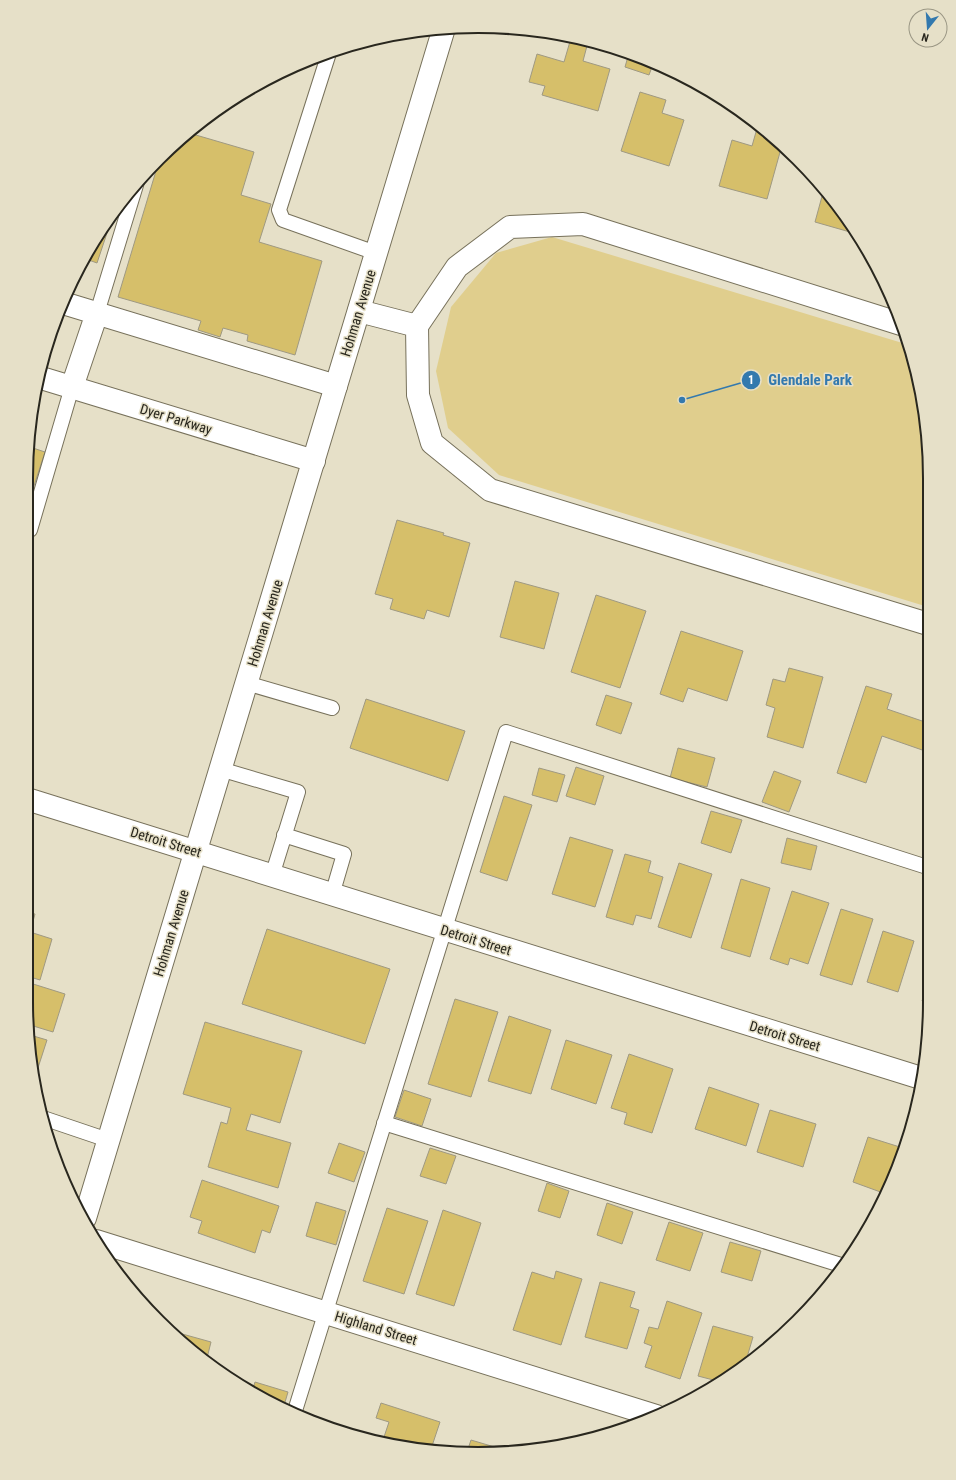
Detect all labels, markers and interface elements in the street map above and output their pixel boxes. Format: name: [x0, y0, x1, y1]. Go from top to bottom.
north arrow: [908, 8, 948, 48]
text: N: [920, 30, 930, 44]
street label: Hohman Avenue: [337, 267, 379, 358]
callout: Glendale Park: [741, 366, 860, 393]
text: Glendale Park: [768, 371, 853, 389]
text: 1: [748, 373, 754, 387]
street label: Dyer Parkway: [138, 400, 214, 438]
street label: Hohman Avenue: [244, 577, 286, 668]
street label: Detroit Street: [129, 824, 203, 860]
street label: Hohman Avenue: [150, 887, 192, 978]
street label: Detroit Street: [439, 922, 513, 958]
street label: Detroit Street: [748, 1018, 822, 1054]
street label: Highland Street: [333, 1308, 419, 1348]

